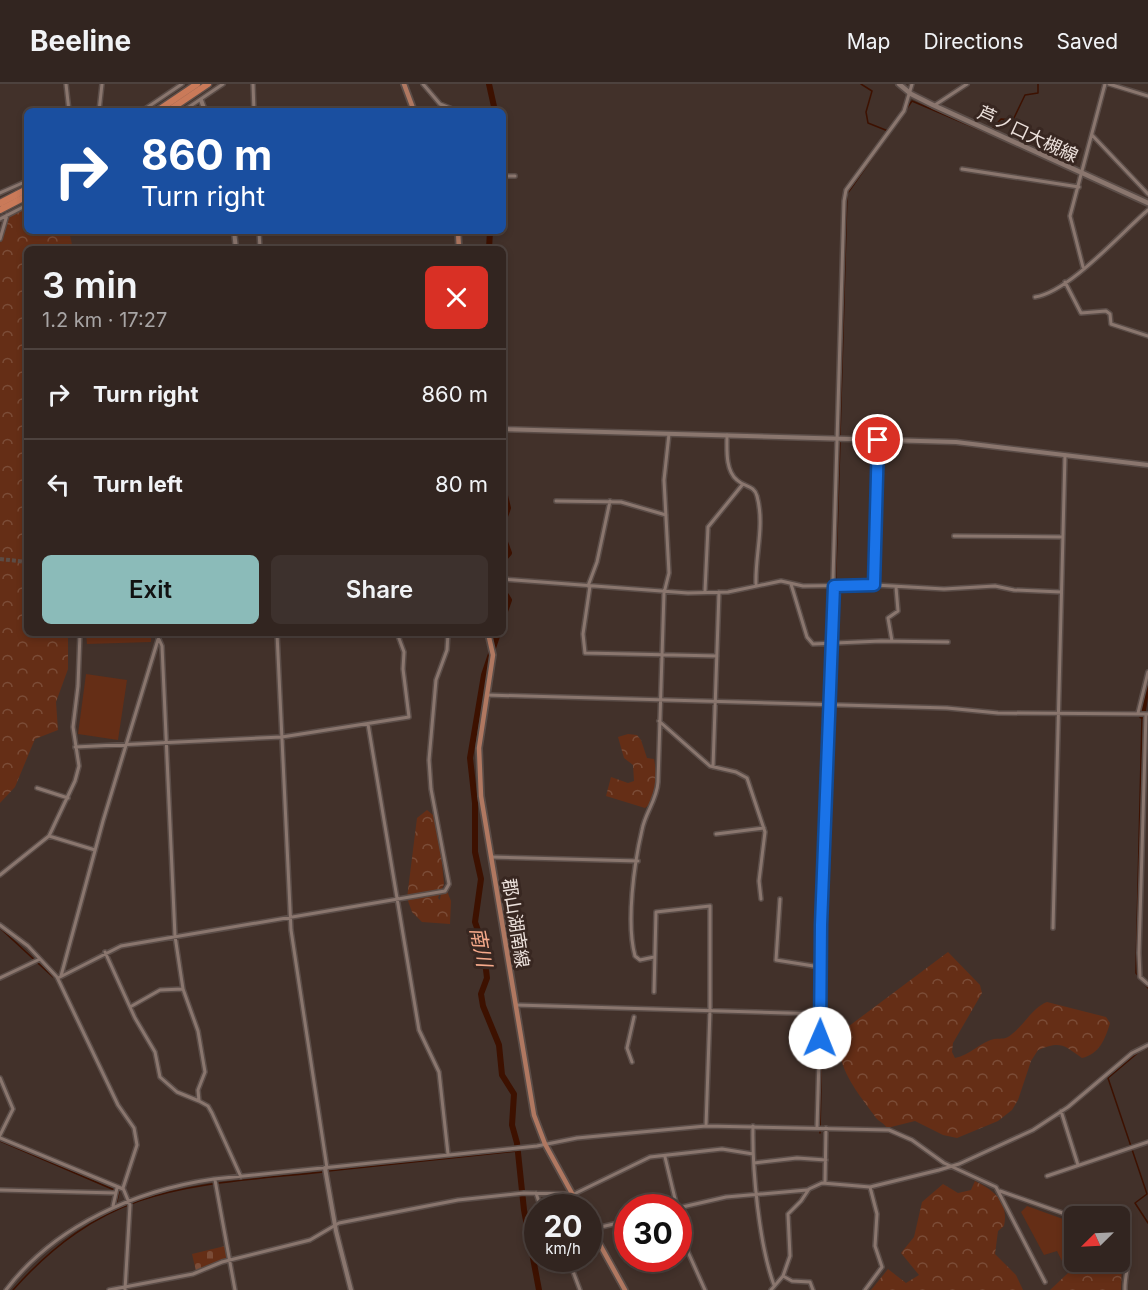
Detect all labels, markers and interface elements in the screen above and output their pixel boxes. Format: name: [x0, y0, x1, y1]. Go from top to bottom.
text: Beeline: [30, 24, 131, 58]
text: Map: [847, 29, 890, 54]
text: Directions: [923, 29, 1024, 54]
text: Saved: [1057, 29, 1118, 54]
street label: 芦ノ口大槻線: [975, 102, 1081, 166]
text: 860 m: [141, 129, 272, 180]
icon: right: [42, 132, 120, 210]
text: Turn right: [141, 180, 265, 213]
text: 3 min: [42, 263, 138, 307]
button: close: [425, 266, 488, 329]
text: 1.2 km · 17:27: [42, 308, 167, 332]
icon: right: [42, 378, 75, 411]
text: Turn right: [93, 381, 199, 407]
text: 860 m: [421, 381, 488, 407]
pin: [852, 414, 903, 465]
icon: arrive: [861, 423, 894, 456]
icon: left: [42, 468, 75, 501]
text: Turn left: [93, 471, 183, 497]
text: 80 m: [435, 471, 488, 497]
button: Exit: [42, 555, 259, 624]
button: Share: [271, 555, 488, 624]
street label: 郡山湖南線: [499, 877, 533, 969]
water label: 南川: [465, 925, 497, 971]
position arrow: [788, 1006, 852, 1070]
speed limit sign: 30: [614, 1194, 692, 1272]
north arrow: [1064, 1206, 1130, 1272]
map controls: [1064, 1206, 1130, 1272]
text: 20: [543, 1208, 583, 1244]
text: km/h: [545, 1239, 581, 1258]

